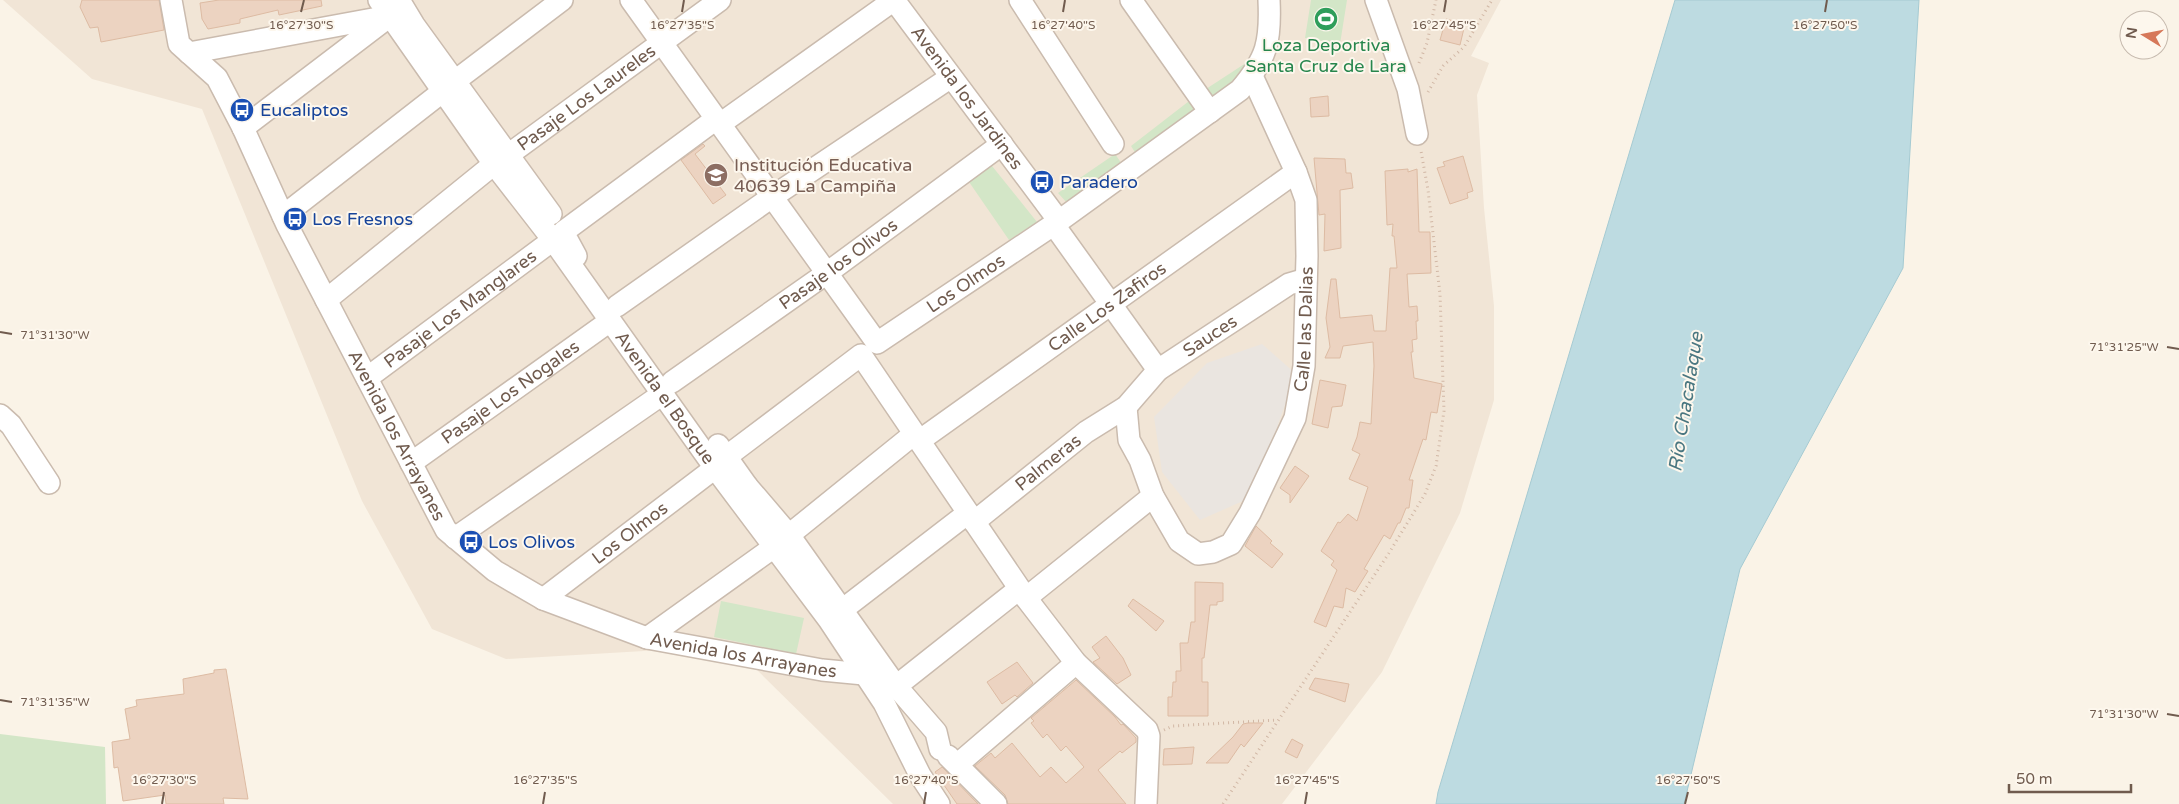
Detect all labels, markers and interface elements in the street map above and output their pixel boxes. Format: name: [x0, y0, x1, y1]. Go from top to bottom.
sports icon: Loza Deportiva Santa Cruz de Lara: [1313, 6, 1339, 32]
north arrow: [2119, 10, 2169, 60]
text: 16°27'30"S: [269, 18, 333, 32]
text: 16°27'35"S: [650, 18, 714, 32]
text: 16°27'40"S: [1031, 18, 1095, 32]
text: 16°27'45"S: [1412, 18, 1476, 32]
text: 16°27'50"S: [1793, 18, 1857, 32]
street label: Avenida los Jardines: [906, 22, 1028, 174]
text: N: [2122, 26, 2141, 40]
place label: Loza Deportiva Santa Cruz de Lara: [1245, 34, 1407, 77]
street label: Pasaje Los Laureles: [513, 40, 660, 156]
bus stop icon: Eucaliptos: [229, 97, 255, 123]
place label: Eucaliptos: [260, 99, 349, 121]
place label: Institución Educativa 40639 La Campiña: [734, 154, 912, 197]
school or university icon: Institución Educativa 40639 La Campiña: [703, 162, 729, 188]
bus stop icon: Paradero: [1029, 169, 1055, 195]
place label: Paradero: [1060, 171, 1138, 193]
bus stop icon: Los Fresnos: [282, 206, 308, 232]
place label: Los Fresnos: [312, 208, 413, 230]
street label: Pasaje los Olivos: [775, 214, 902, 314]
street label: Pasaje Los Manglares: [379, 245, 541, 373]
street label: Los Olmos: [922, 249, 1009, 318]
street label: Calle Los Zafiros: [1044, 257, 1170, 357]
street label: Calle las Dalias: [1289, 266, 1318, 394]
street label: Sauces: [1179, 310, 1241, 362]
street label: Avenida el Bosque: [610, 327, 720, 468]
text: 71°31'30"W: [20, 328, 90, 342]
water label: Río Chacalaque: [1664, 330, 1708, 473]
street label: Pasaje Los Nogales: [437, 335, 584, 449]
text: 71°31'25"W: [2089, 340, 2159, 354]
street label: Avenida los Arrayanes: [343, 346, 450, 525]
street label: Palmeras: [1011, 429, 1086, 496]
street label: Los Olmos: [587, 497, 672, 569]
bus stop icon: Los Olivos: [458, 529, 484, 555]
place label: Los Olivos: [488, 531, 575, 553]
street label: Avenida los Arrayanes: [648, 628, 838, 682]
text: 71°31'35"W: [20, 695, 90, 709]
text: 71°31'30"W: [2089, 707, 2159, 721]
scale bar: [2009, 762, 2132, 794]
text: 50 m: [2016, 770, 2053, 788]
text: 16°27'30"S: [132, 773, 196, 787]
text: 16°27'35"S: [513, 773, 577, 787]
text: 16°27'40"S: [894, 773, 958, 787]
text: 16°27'45"S: [1275, 773, 1339, 787]
text: 16°27'50"S: [1656, 773, 1720, 787]

